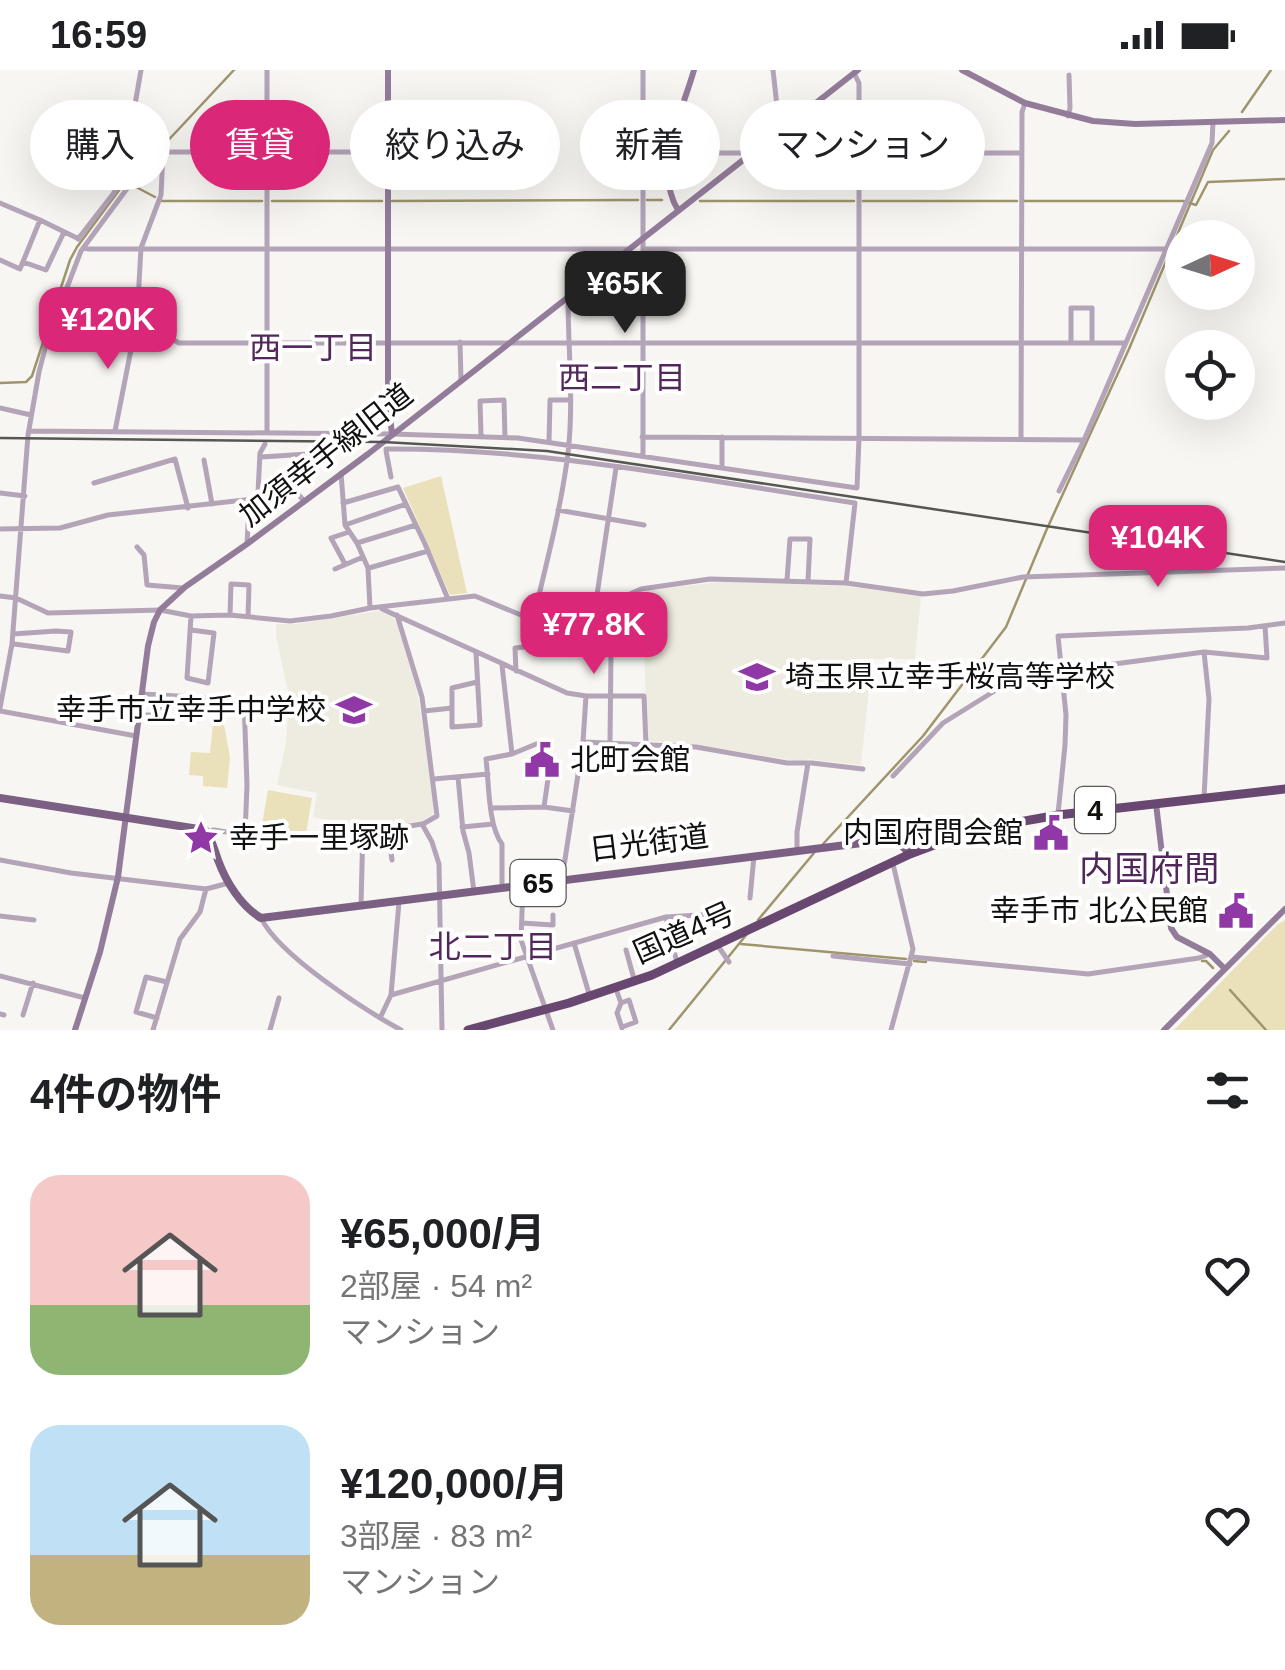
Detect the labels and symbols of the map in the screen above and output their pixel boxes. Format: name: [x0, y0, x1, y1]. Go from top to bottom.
north arrow: [1165, 220, 1255, 310]
pin: ¥65K: [566, 251, 684, 336]
pin: ¥120K: [38, 287, 178, 372]
district label: 西一丁目: [249, 330, 377, 366]
district label: 西二丁目: [558, 360, 686, 396]
street label: 加須幸手線旧道: [233, 377, 419, 532]
pin: ¥104K: [1088, 505, 1228, 590]
pin: ¥77.8K: [513, 592, 675, 677]
school or university icon: 埼玉県立幸手桜高等学校: [738, 658, 776, 696]
place label: 埼玉県立幸手桜高等学校: [785, 660, 1115, 693]
school or university icon: 幸手市立幸手中学校: [335, 691, 373, 729]
place label: 幸手市立幸手中学校: [56, 693, 326, 726]
public building icon: 北町会館: [523, 741, 561, 779]
place label: 北町会館: [570, 743, 690, 776]
road number: 4: [1075, 787, 1115, 833]
public building icon: 内国府間会館: [1032, 814, 1070, 852]
place label: 内国府間会館: [843, 816, 1023, 849]
place icon: 幸手一里塚跡: [182, 819, 220, 857]
street label: 日光街道: [587, 819, 711, 866]
place label: 幸手一里塚跡: [229, 821, 409, 854]
district label: 内国府間: [1079, 849, 1219, 888]
road number: 65: [510, 860, 566, 906]
public building icon: 幸手市 北公民館: [1217, 892, 1255, 930]
place label: 幸手市 北公民館: [990, 894, 1208, 927]
street label: 国道4号: [628, 896, 739, 969]
district label: 北二丁目: [429, 929, 557, 965]

